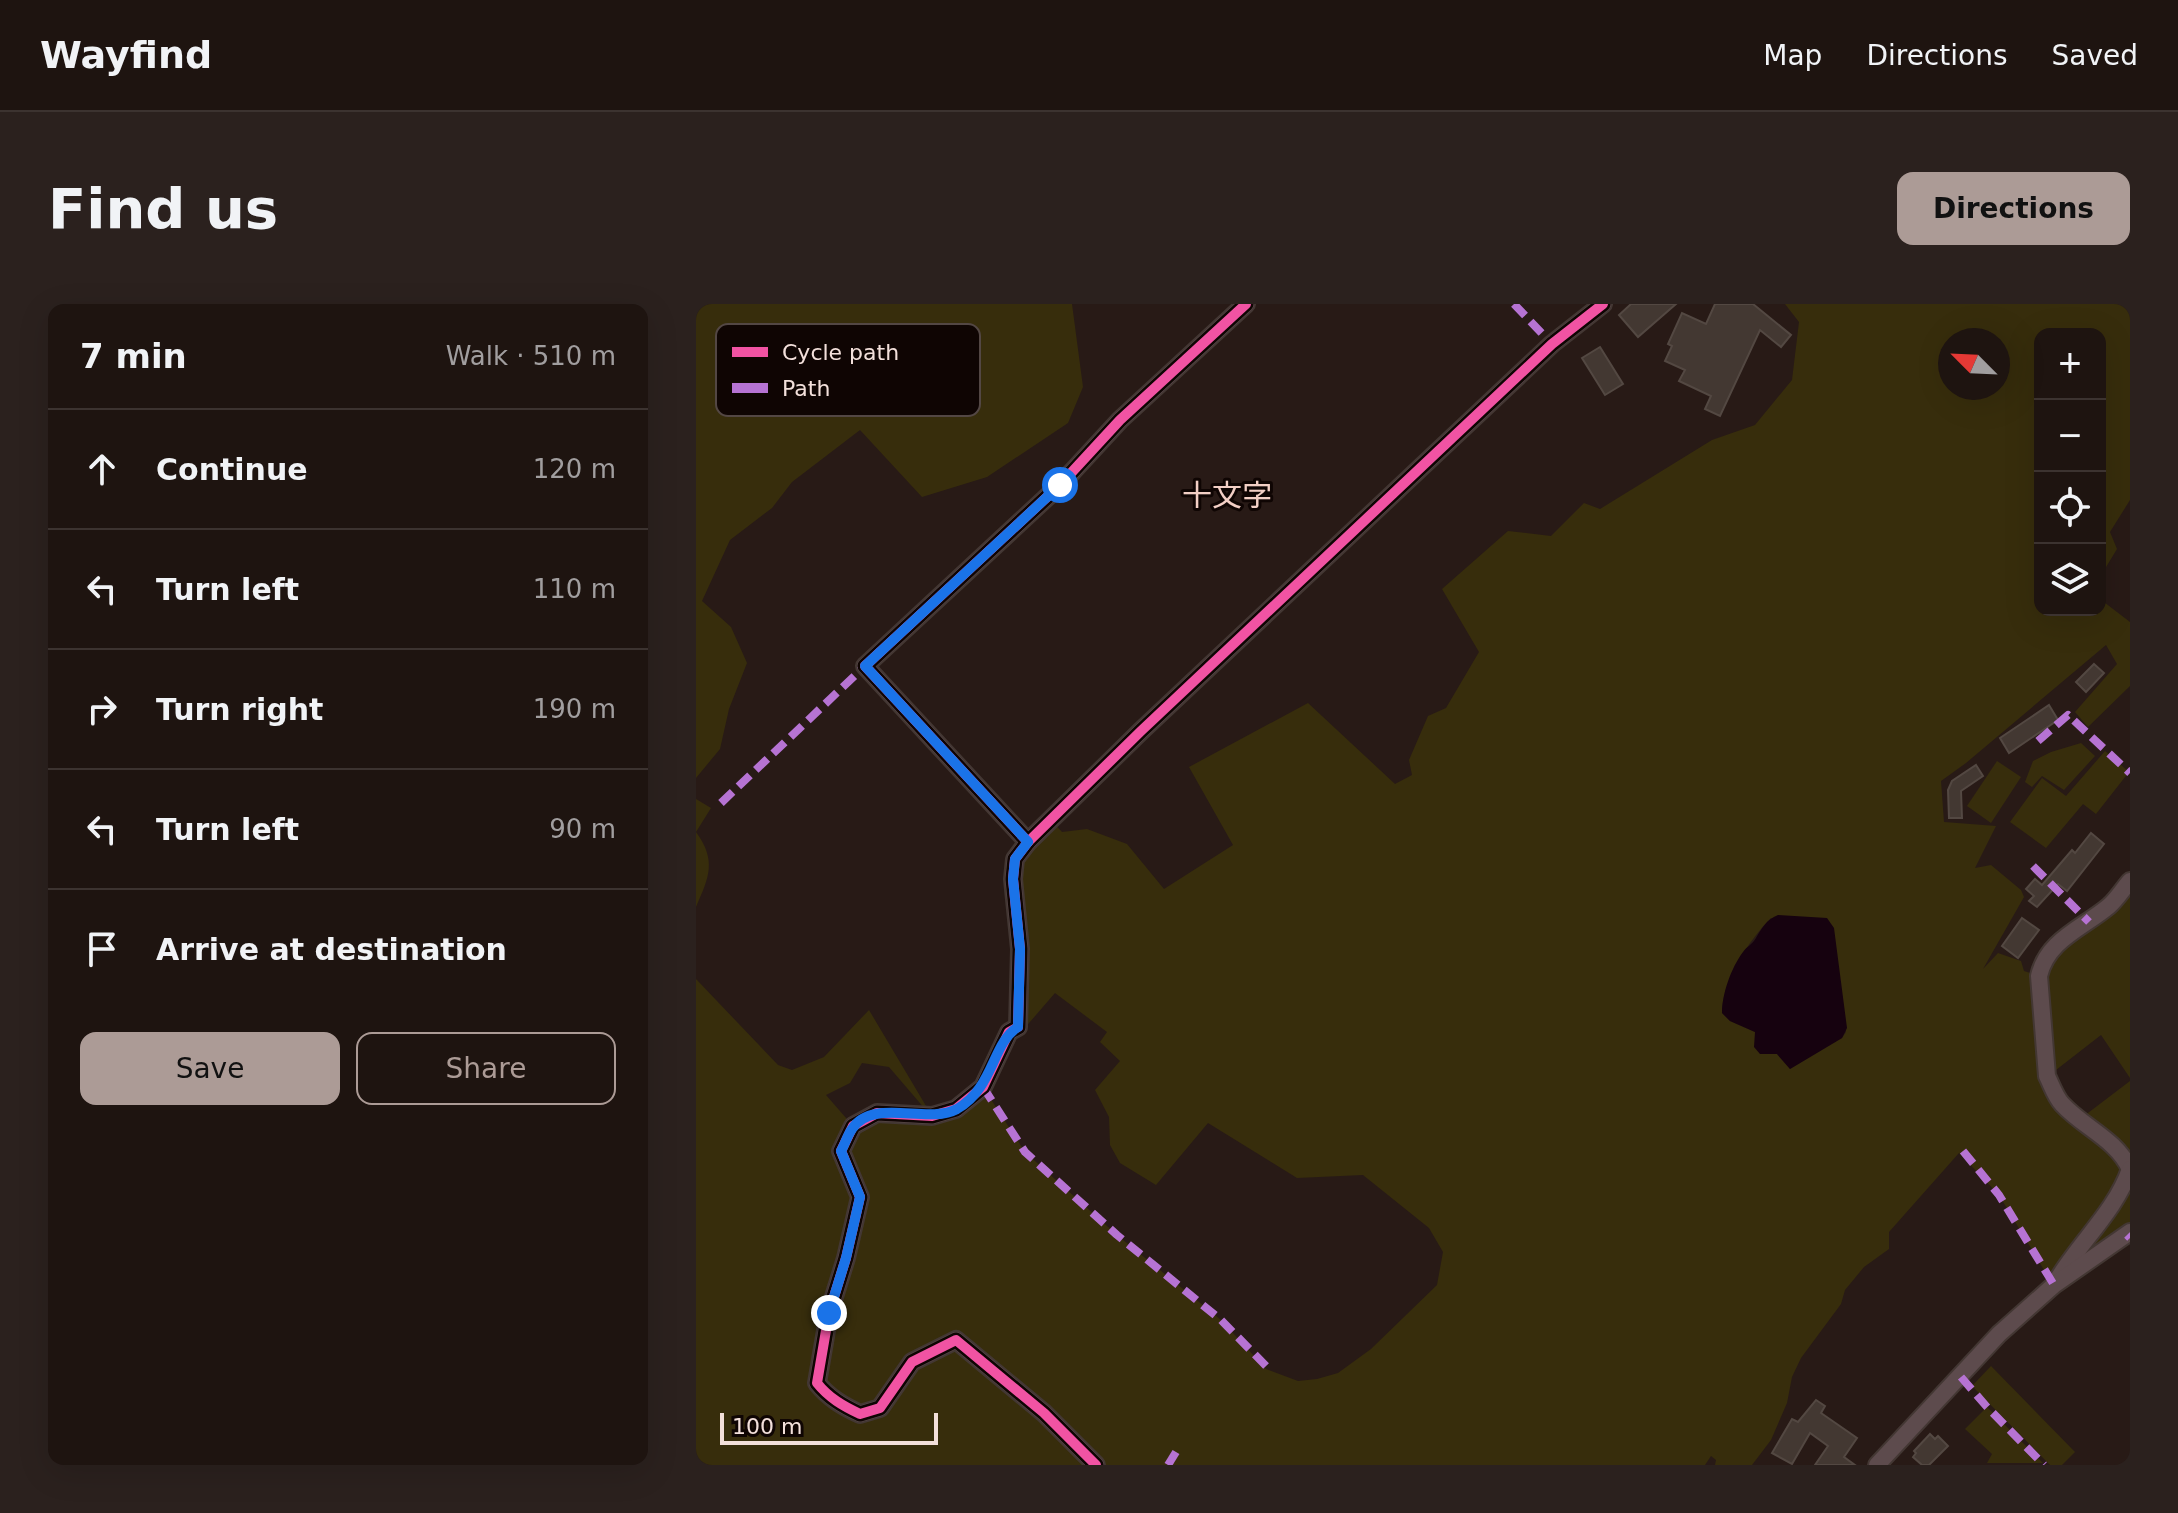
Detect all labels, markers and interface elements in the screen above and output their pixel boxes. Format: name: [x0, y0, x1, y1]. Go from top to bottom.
text: Wayfind: [40, 33, 212, 77]
text: Map: [1763, 39, 1822, 72]
text: Directions: [1866, 39, 2007, 72]
text: Saved: [2051, 39, 2138, 72]
button: Directions: [1897, 172, 2130, 245]
text: Find us: [48, 176, 278, 241]
legend: [716, 324, 980, 416]
north arrow: [1938, 328, 2010, 400]
map controls: [2034, 328, 2106, 616]
button: +: [2034, 328, 2106, 400]
text: 7 min: [80, 336, 187, 376]
text: Cycle path: [782, 340, 899, 365]
text: Walk · 510 m: [446, 341, 616, 371]
text: Path: [782, 376, 830, 401]
button: −: [2034, 400, 2106, 472]
icon: ahead: [80, 447, 124, 491]
text: Continue: [156, 452, 308, 487]
text: 120 m: [533, 454, 616, 484]
route start: [1042, 467, 1078, 503]
button: locate: [2034, 472, 2106, 544]
district label: 十文字: [1182, 478, 1272, 513]
button: layers: [2034, 544, 2106, 616]
icon: left: [80, 567, 124, 611]
text: Turn left: [156, 572, 299, 607]
text: 110 m: [533, 574, 616, 604]
icon: right: [80, 687, 124, 731]
text: Turn right: [156, 692, 323, 727]
text: 190 m: [533, 694, 616, 724]
icon: left: [80, 807, 124, 851]
text: Turn left: [156, 812, 299, 847]
text: 90 m: [549, 814, 616, 844]
icon: arrive: [80, 927, 124, 971]
text: Arrive at destination: [156, 932, 507, 967]
button: Save: [80, 1032, 340, 1105]
button: Share: [356, 1032, 616, 1105]
route end: [811, 1295, 847, 1331]
scale bar: [720, 1409, 938, 1445]
text: 100 m: [732, 1414, 802, 1439]

